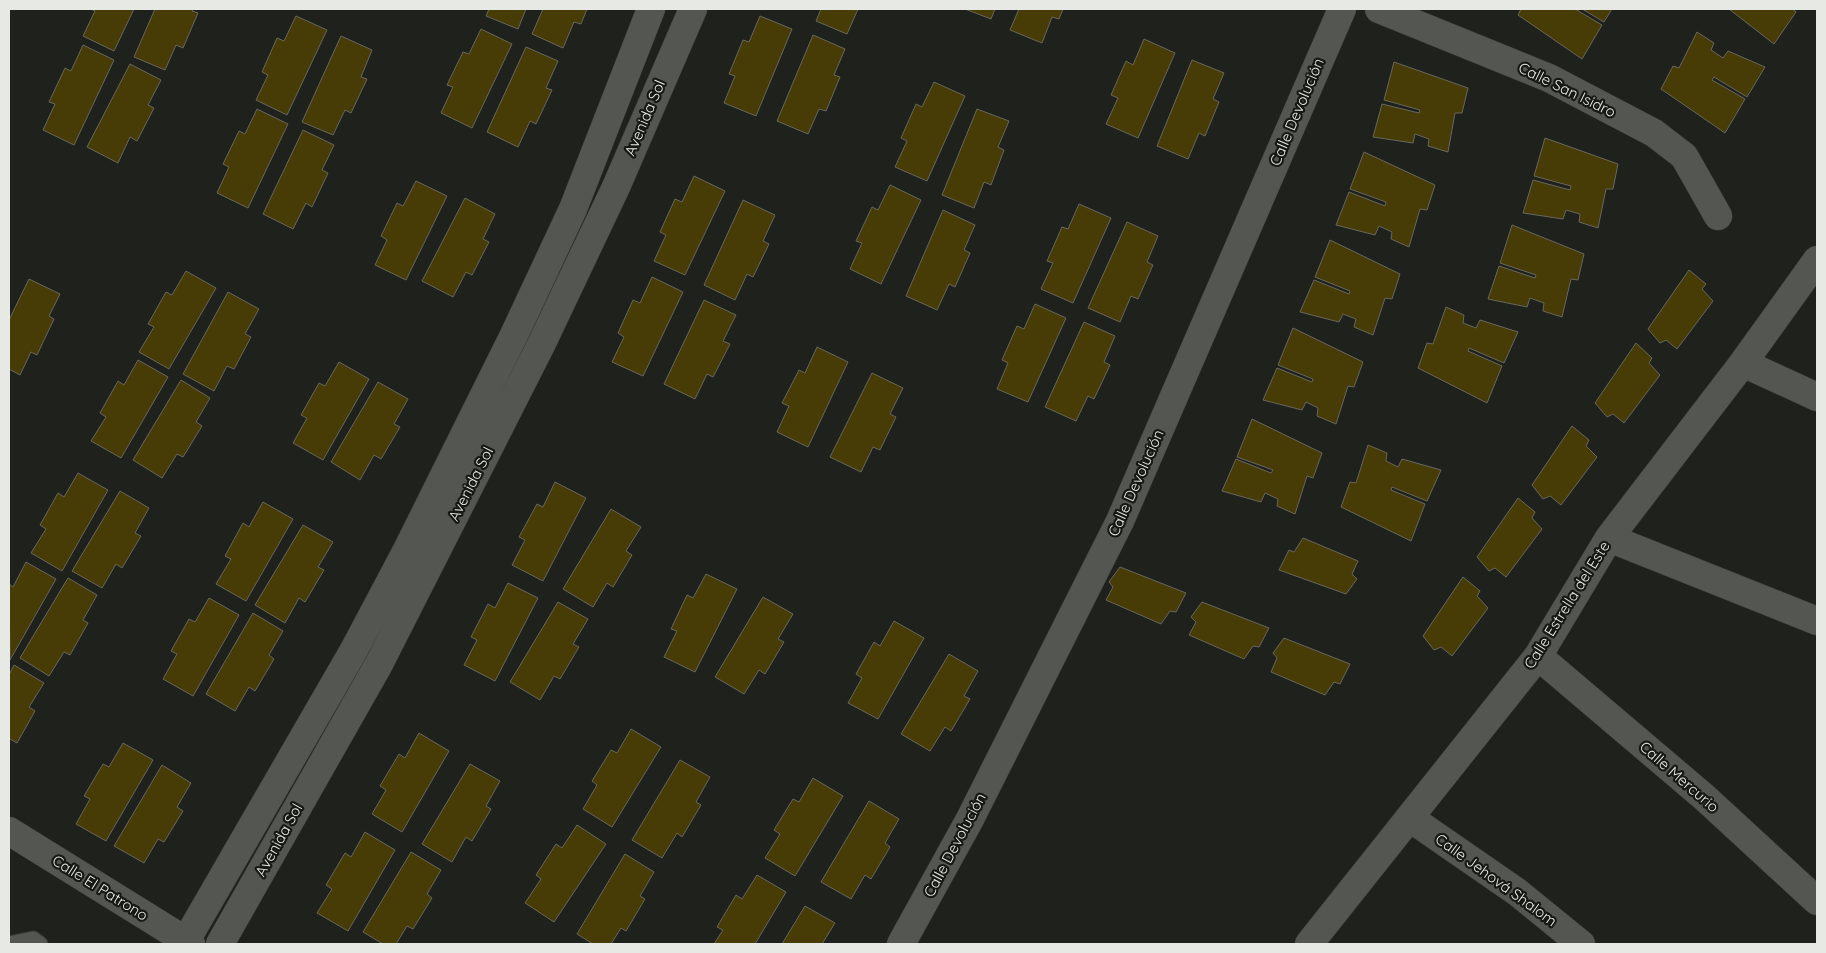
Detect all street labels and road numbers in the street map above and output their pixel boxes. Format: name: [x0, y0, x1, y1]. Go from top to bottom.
street label: Calle Devolución: [1265, 55, 1328, 168]
street label: Calle San Isidro: [1515, 58, 1619, 121]
street label: Avenida Sol: [620, 77, 669, 159]
street label: Calle Devolución: [1103, 426, 1168, 539]
street label: Avenida Sol: [444, 443, 497, 524]
street label: Calle Estrella del Este: [1520, 537, 1614, 672]
street label: Calle Mercurio: [1636, 737, 1723, 816]
street label: Calle Devolución: [919, 790, 990, 900]
street label: Avenida Sol: [251, 800, 306, 880]
street label: Calle Jehová Shalom: [1432, 829, 1561, 930]
street label: Calle El Patrono: [49, 850, 152, 925]

